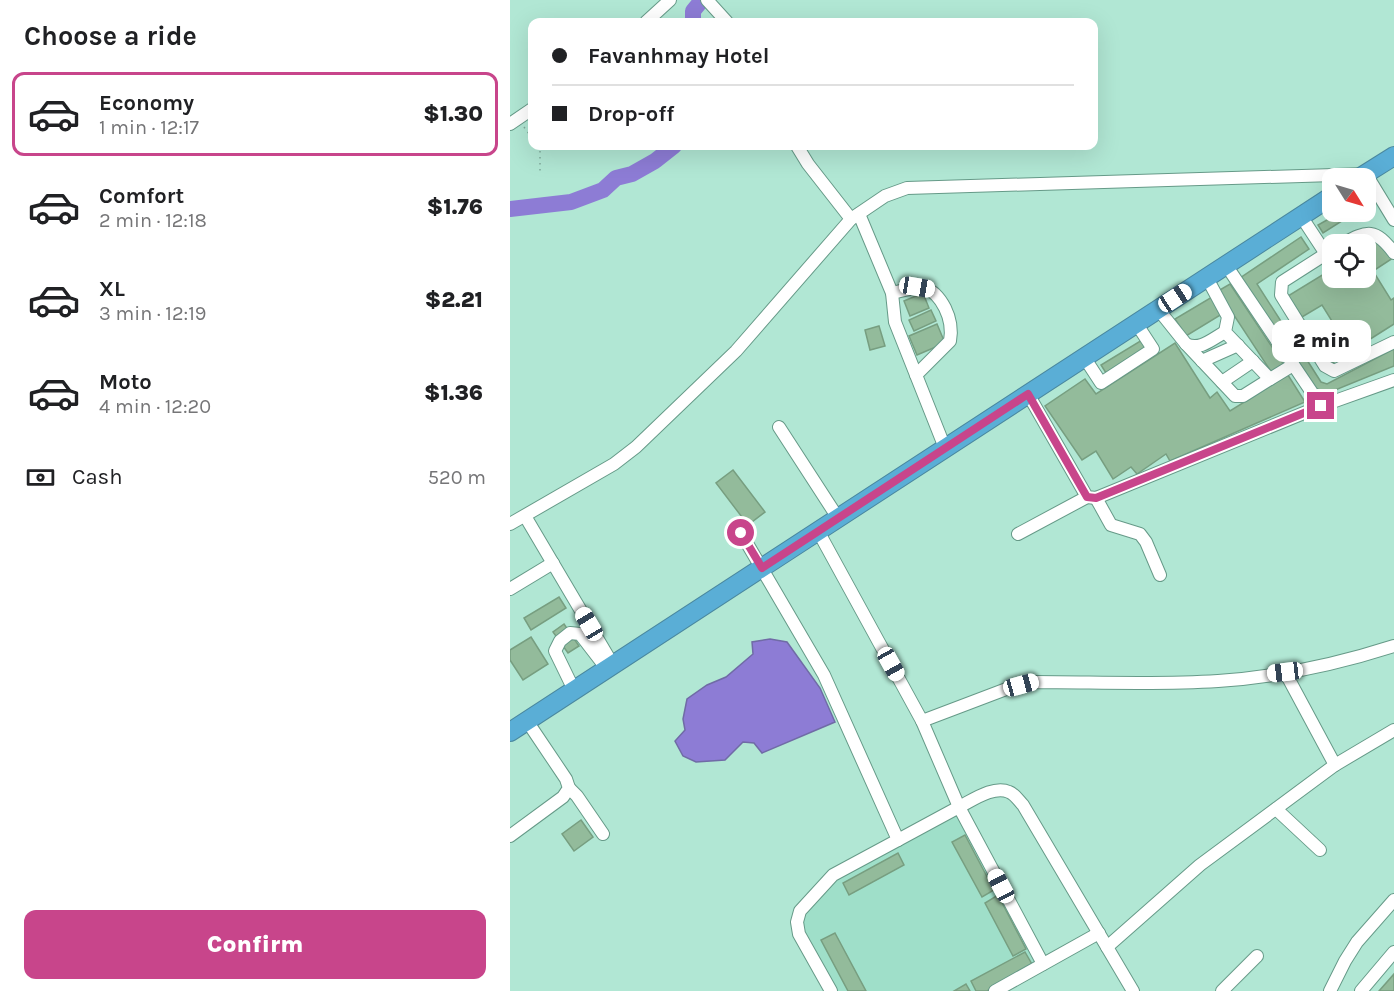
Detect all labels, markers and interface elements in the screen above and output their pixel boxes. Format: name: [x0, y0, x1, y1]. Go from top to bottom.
text: Choose a ride: [24, 20, 197, 52]
text: Favanhmay Hotel: [588, 43, 769, 69]
icon: car: [27, 87, 81, 141]
text: Economy: [99, 90, 194, 116]
text: $1.30: [423, 101, 483, 127]
text: Drop-off: [588, 101, 674, 127]
text: 1 min · 12:17: [99, 116, 199, 139]
north arrow: [1322, 168, 1376, 222]
map controls: [1322, 168, 1376, 288]
icon: car: [27, 180, 81, 234]
text: Comfort: [99, 183, 184, 209]
text: $1.76: [427, 194, 483, 220]
text: 2 min · 12:18: [99, 209, 207, 232]
button: locate: [1322, 234, 1376, 288]
icon: car: [27, 273, 81, 327]
car: [898, 275, 936, 299]
text: XL: [99, 276, 125, 302]
car: [1155, 281, 1195, 315]
text: $2.21: [425, 287, 483, 313]
text: 3 min · 12:19: [99, 302, 206, 325]
callout: 2 min: [1272, 319, 1370, 361]
text: 2 min: [1293, 329, 1350, 352]
icon: car: [27, 366, 81, 420]
text: Moto: [99, 369, 152, 395]
text: $1.36: [424, 380, 483, 406]
route end: [1307, 392, 1334, 419]
text: 4 min · 12:20: [99, 395, 211, 418]
icon: cash: [24, 461, 57, 494]
text: Cash: [72, 464, 122, 490]
text: 520 m: [428, 466, 486, 489]
route start: [727, 519, 754, 546]
car: [572, 604, 606, 644]
car: [874, 644, 908, 684]
car: [1266, 661, 1304, 683]
car: [1001, 672, 1041, 698]
car: [985, 866, 1017, 906]
button: Confirm: [24, 910, 486, 979]

